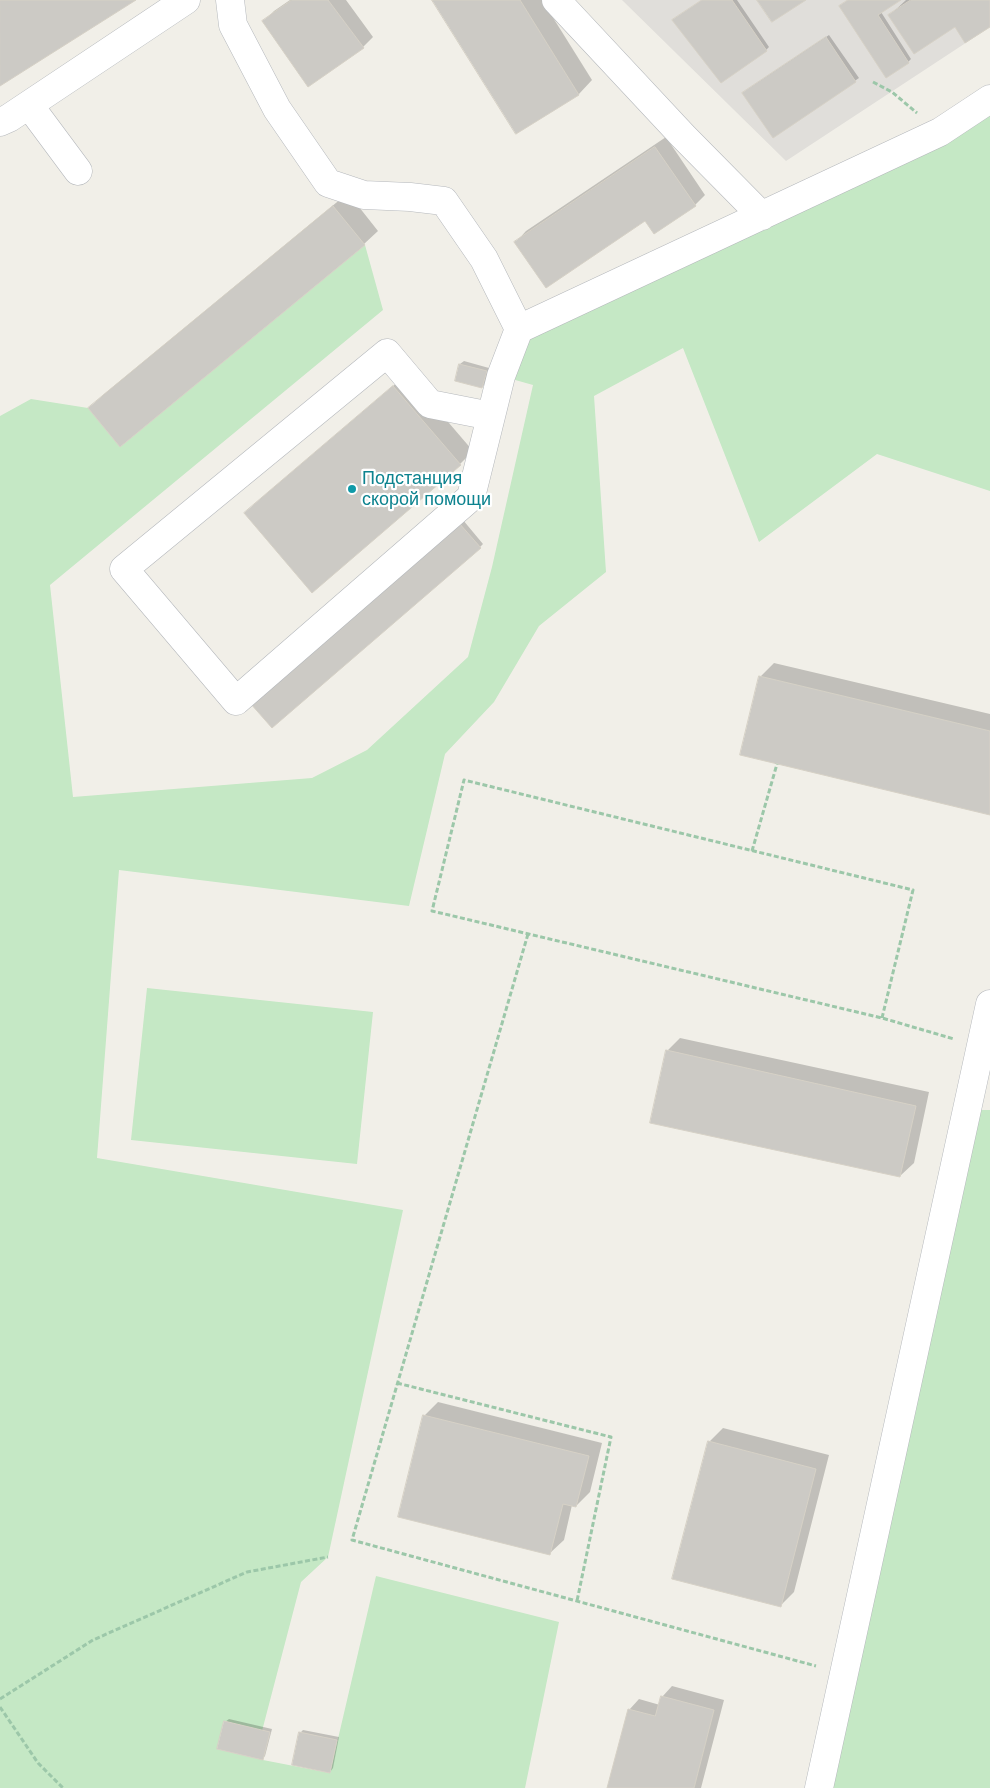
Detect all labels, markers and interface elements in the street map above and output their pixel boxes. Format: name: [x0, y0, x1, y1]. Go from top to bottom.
place label: Подстанция скорой помощи: [362, 468, 491, 510]
marker: Подстанция скорой помощи: [346, 483, 358, 495]

